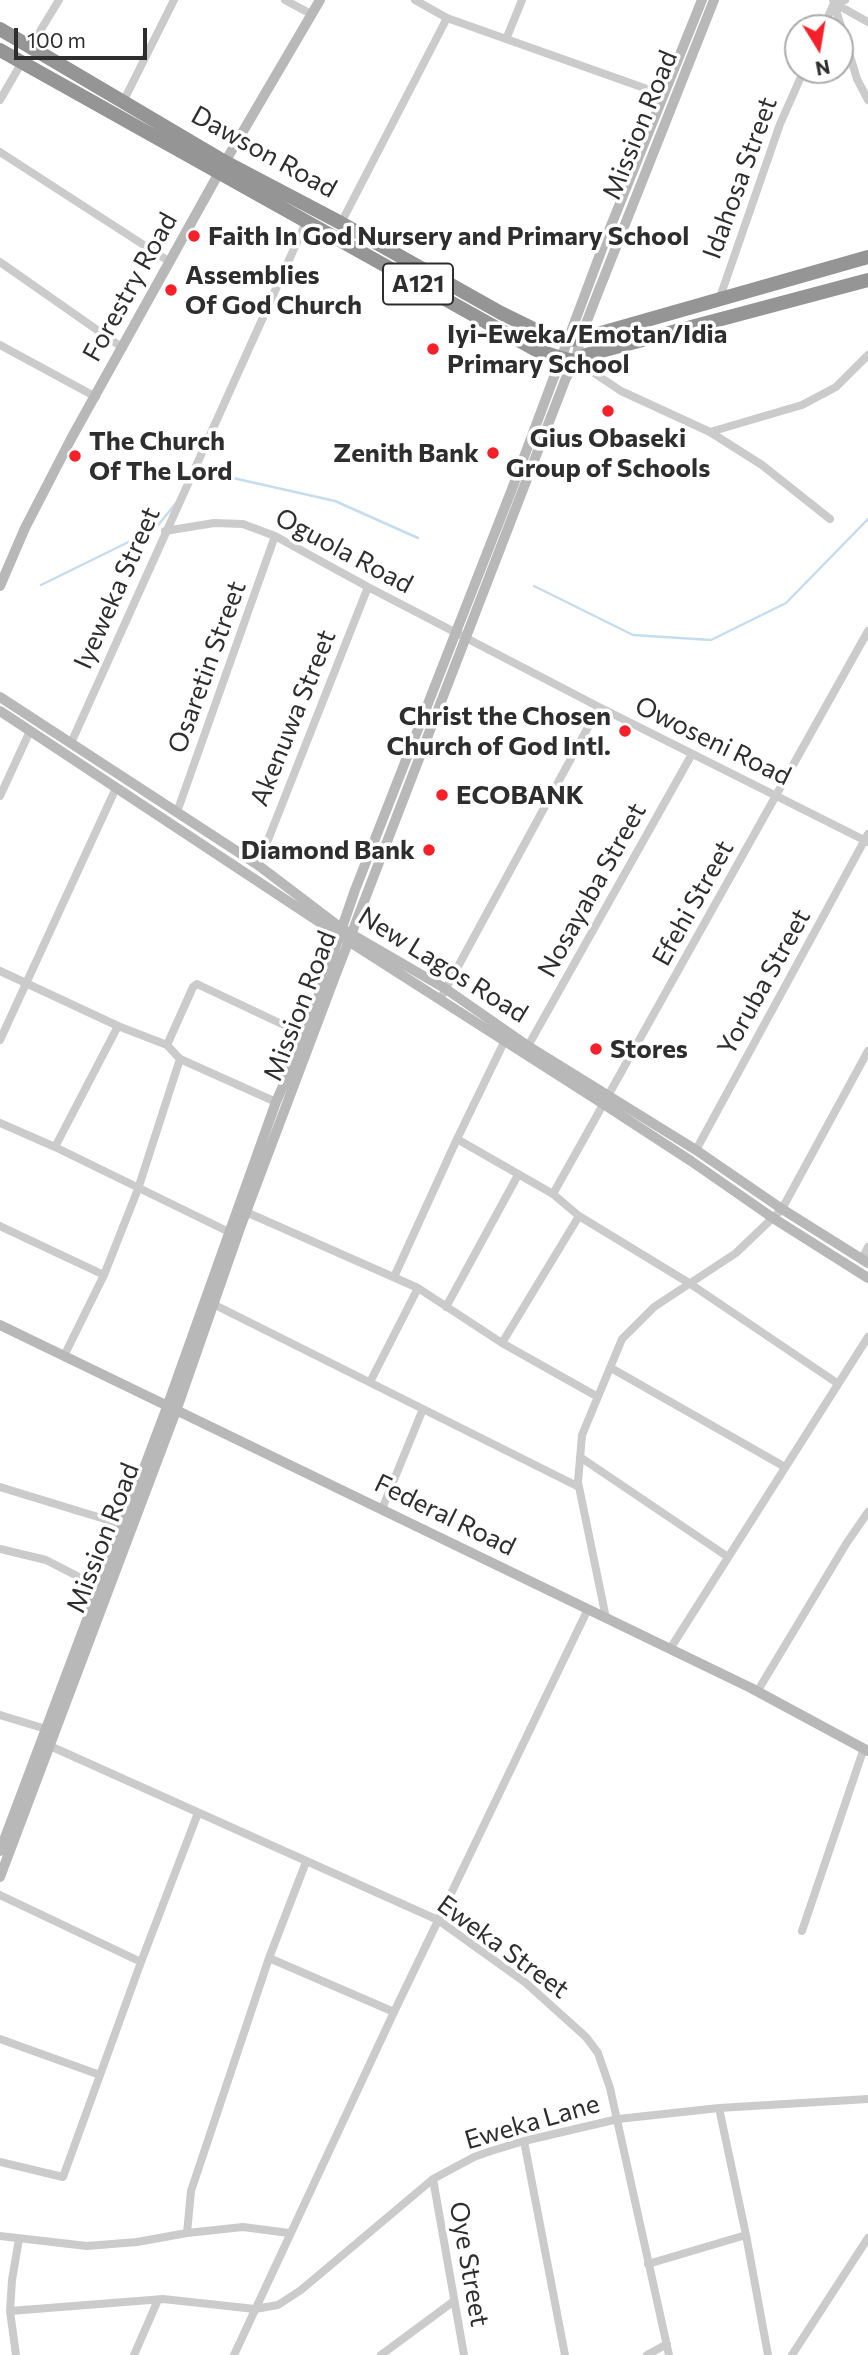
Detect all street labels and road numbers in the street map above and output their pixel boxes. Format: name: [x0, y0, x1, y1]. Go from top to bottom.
street label: Mission Road: [596, 46, 684, 204]
street label: Idahosa Street: [696, 93, 784, 263]
street label: Dawson Road: [186, 99, 342, 205]
street label: Forestry Road: [76, 207, 184, 367]
road number: A121: [383, 264, 453, 304]
street label: Iyeweka Street: [67, 502, 167, 674]
street label: Oguola Road: [270, 502, 418, 600]
street label: Osaretin Street: [161, 577, 253, 757]
street label: Akenuwa Street: [243, 625, 343, 811]
street label: Owoseni Road: [630, 690, 796, 792]
street label: Nosayaba Street: [531, 797, 653, 983]
street label: Efehi Street: [646, 835, 740, 971]
street label: New Lagos Road: [353, 900, 533, 1030]
street label: Yoruba Street: [711, 903, 817, 1061]
street label: Mission Road: [257, 927, 343, 1085]
street label: Mission Road: [60, 1459, 146, 1617]
street label: Federal Road: [369, 1467, 521, 1563]
street label: Eweka Street: [431, 1889, 575, 2005]
street label: Eweka Lane: [461, 2088, 603, 2156]
street label: Oye Street: [443, 2199, 495, 2329]

